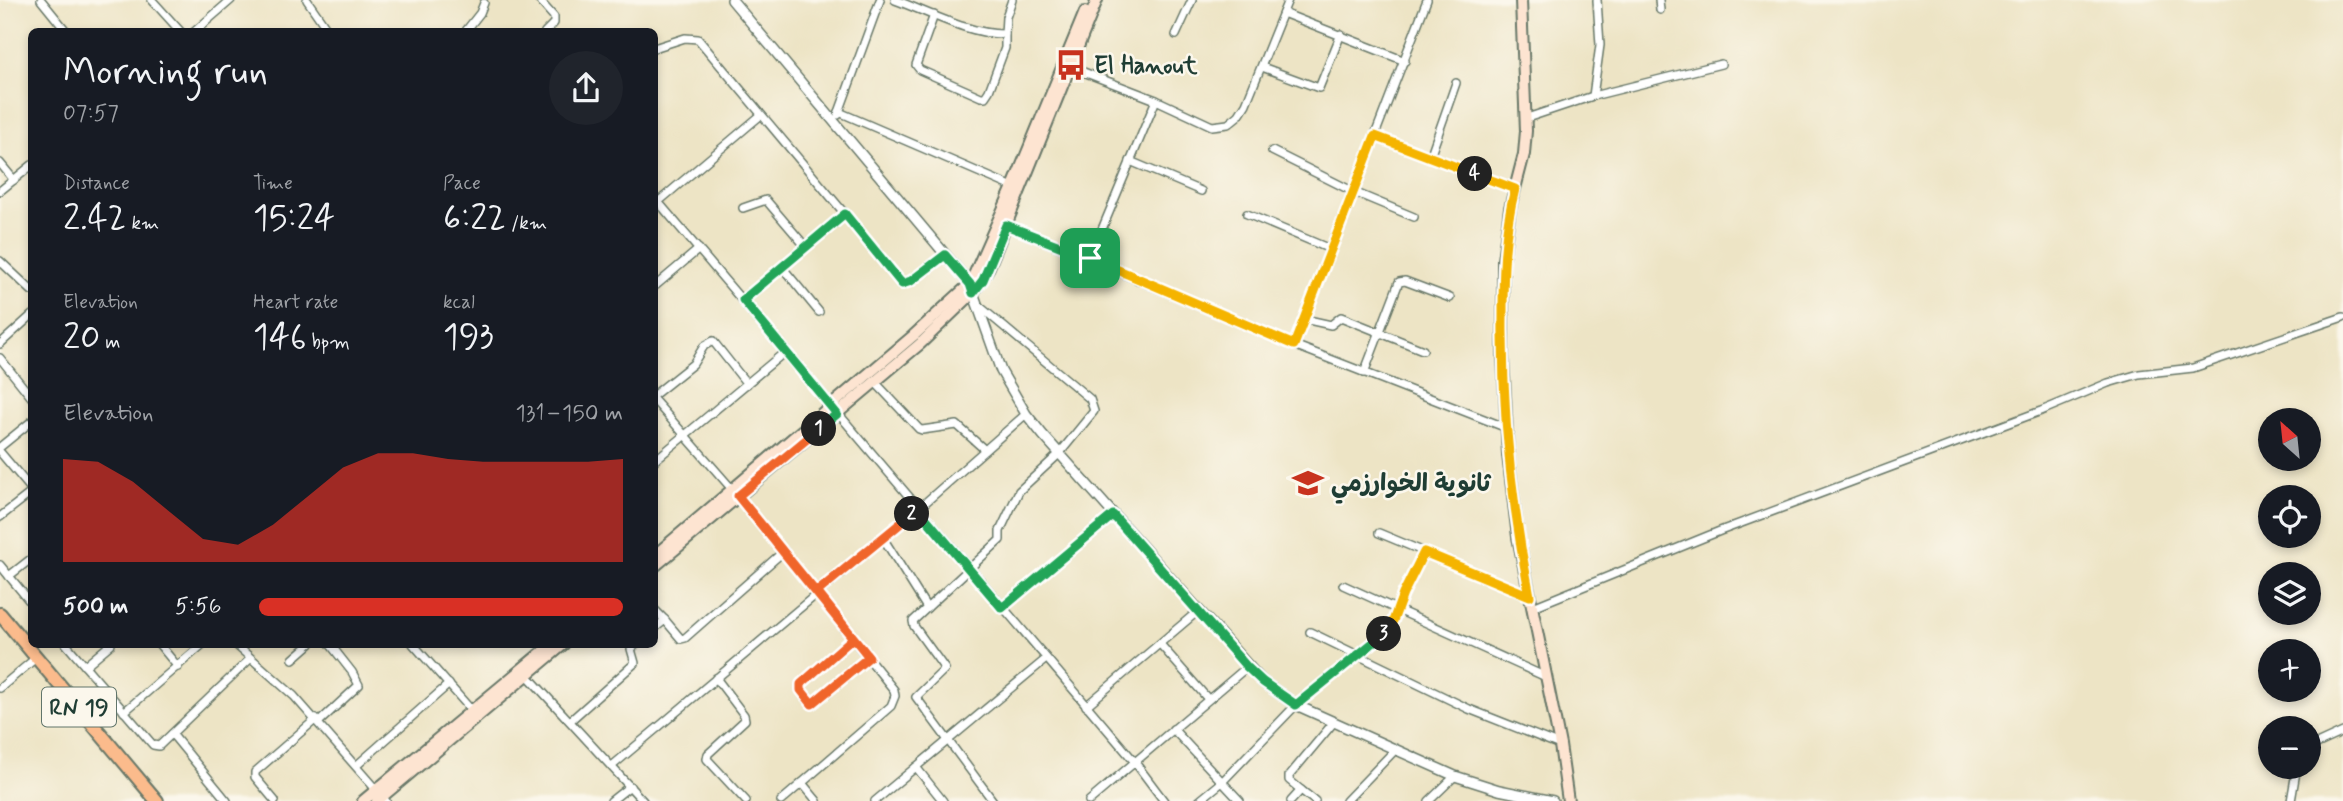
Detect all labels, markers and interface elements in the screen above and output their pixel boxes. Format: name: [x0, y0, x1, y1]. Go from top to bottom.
text: Morning run: [63, 48, 268, 97]
bus stop icon: El Hanout: [1054, 48, 1088, 82]
button: share: [549, 51, 623, 125]
place label: El Hanout: [1094, 51, 1198, 82]
text: 07:57: [63, 99, 119, 129]
pin: 4: [1458, 156, 1492, 192]
text: 4: [1469, 161, 1480, 186]
text: Distance: [63, 171, 130, 196]
text: Time: [253, 171, 293, 196]
text: Pace: [443, 171, 481, 196]
text: 2.42: [63, 196, 126, 242]
text: 15:24: [253, 196, 335, 242]
text: 6:22: [443, 196, 506, 242]
text: km: [126, 211, 159, 236]
text: /km: [506, 211, 547, 236]
pin: [1060, 228, 1120, 288]
icon: arrive: [1071, 239, 1109, 277]
text: Elevation: [63, 290, 138, 315]
text: Heart rate: [253, 290, 338, 315]
text: kcal: [443, 290, 475, 315]
text: 20: [63, 315, 100, 361]
text: 146: [253, 315, 306, 361]
text: 193: [443, 315, 494, 361]
text: m: [100, 330, 120, 355]
text: bpm: [306, 330, 350, 355]
text: Elevation: [63, 399, 154, 429]
text: 131–150 m: [515, 399, 623, 429]
north arrow: [2258, 408, 2320, 471]
map controls: [2258, 408, 2321, 779]
pin: 1: [802, 412, 836, 446]
text: 1: [814, 416, 823, 441]
school or university icon: ثانوية الخوارزمي: [1291, 466, 1325, 500]
place label: ثانوية الخوارزمي: [1331, 469, 1492, 504]
button: locate: [2258, 485, 2321, 548]
pin: 2: [894, 496, 930, 532]
text: 2: [907, 501, 916, 526]
button: layers: [2258, 562, 2321, 625]
text: 500 m: [63, 592, 128, 622]
text: 5:56: [175, 592, 221, 622]
pin: 3: [1366, 616, 1402, 652]
text: 3: [1379, 621, 1388, 646]
button: +: [2258, 639, 2321, 702]
road number: RN 19: [42, 688, 116, 726]
button: −: [2258, 716, 2321, 779]

